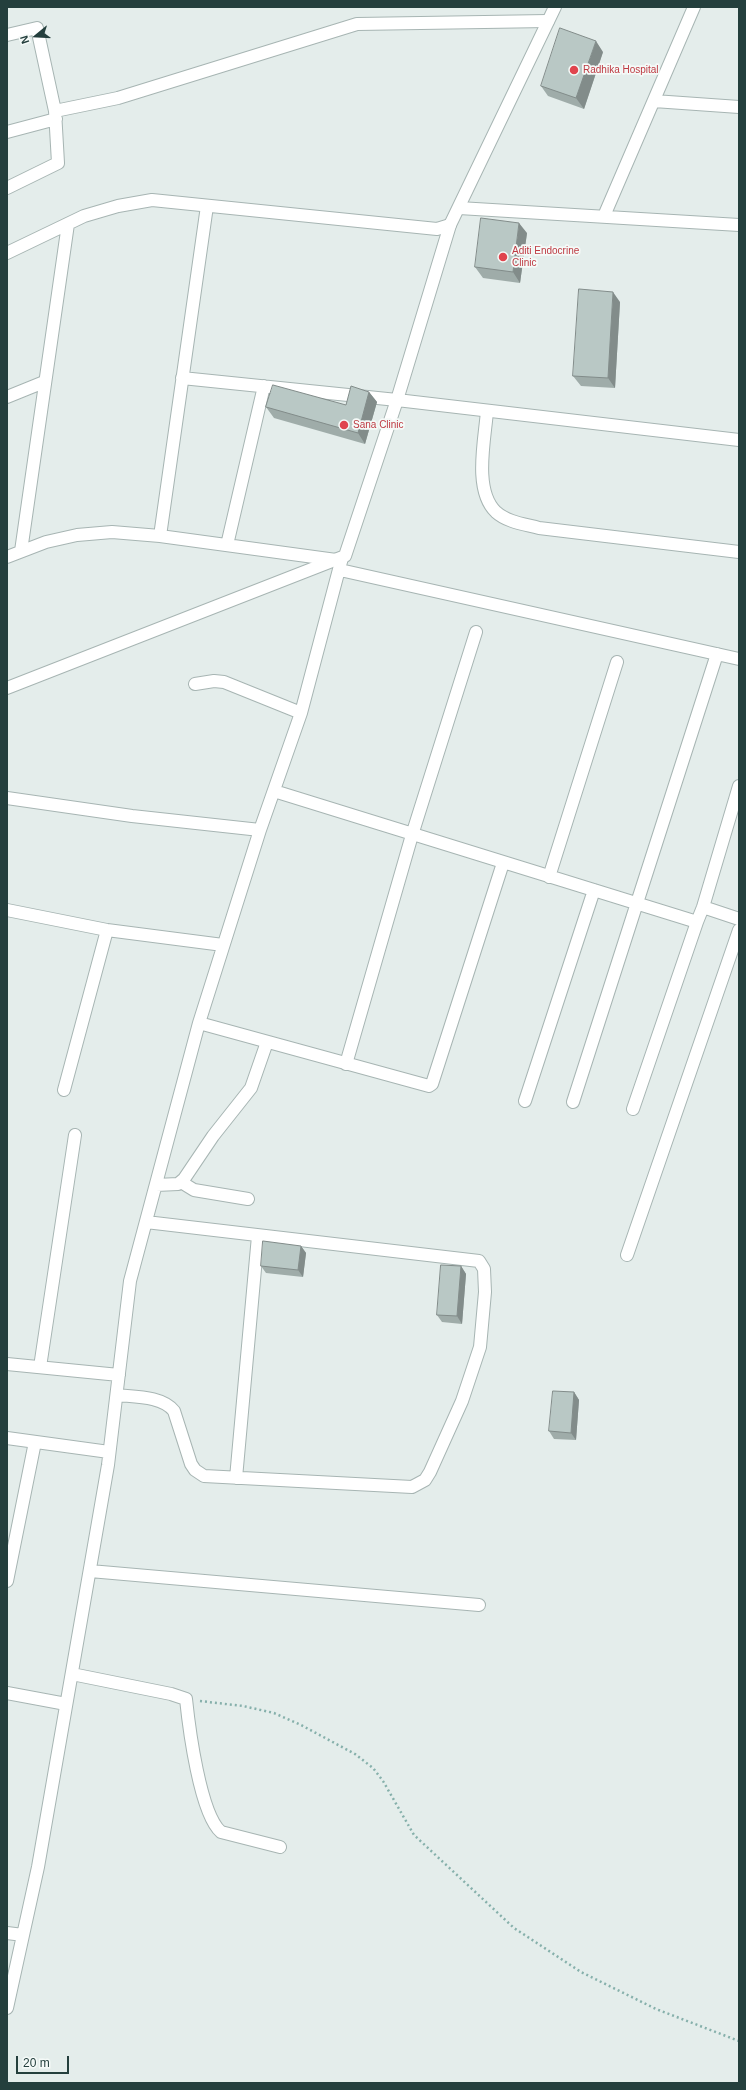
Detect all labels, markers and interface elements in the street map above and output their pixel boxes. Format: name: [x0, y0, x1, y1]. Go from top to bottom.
north arrow: [16, 16, 56, 56]
text: N: [18, 34, 32, 45]
marker: Radhika Hospital: [568, 64, 580, 76]
place label: Radhika Hospital: [583, 64, 659, 76]
place label: Aditi Endocrine Clinic: [512, 245, 579, 268]
marker: Aditi Endocrine Clinic: [497, 251, 509, 263]
marker: Sana Clinic: [338, 419, 350, 431]
place label: Sana Clinic: [353, 419, 404, 431]
scale bar: [18, 2048, 71, 2074]
text: 20 m: [23, 2056, 50, 2070]

